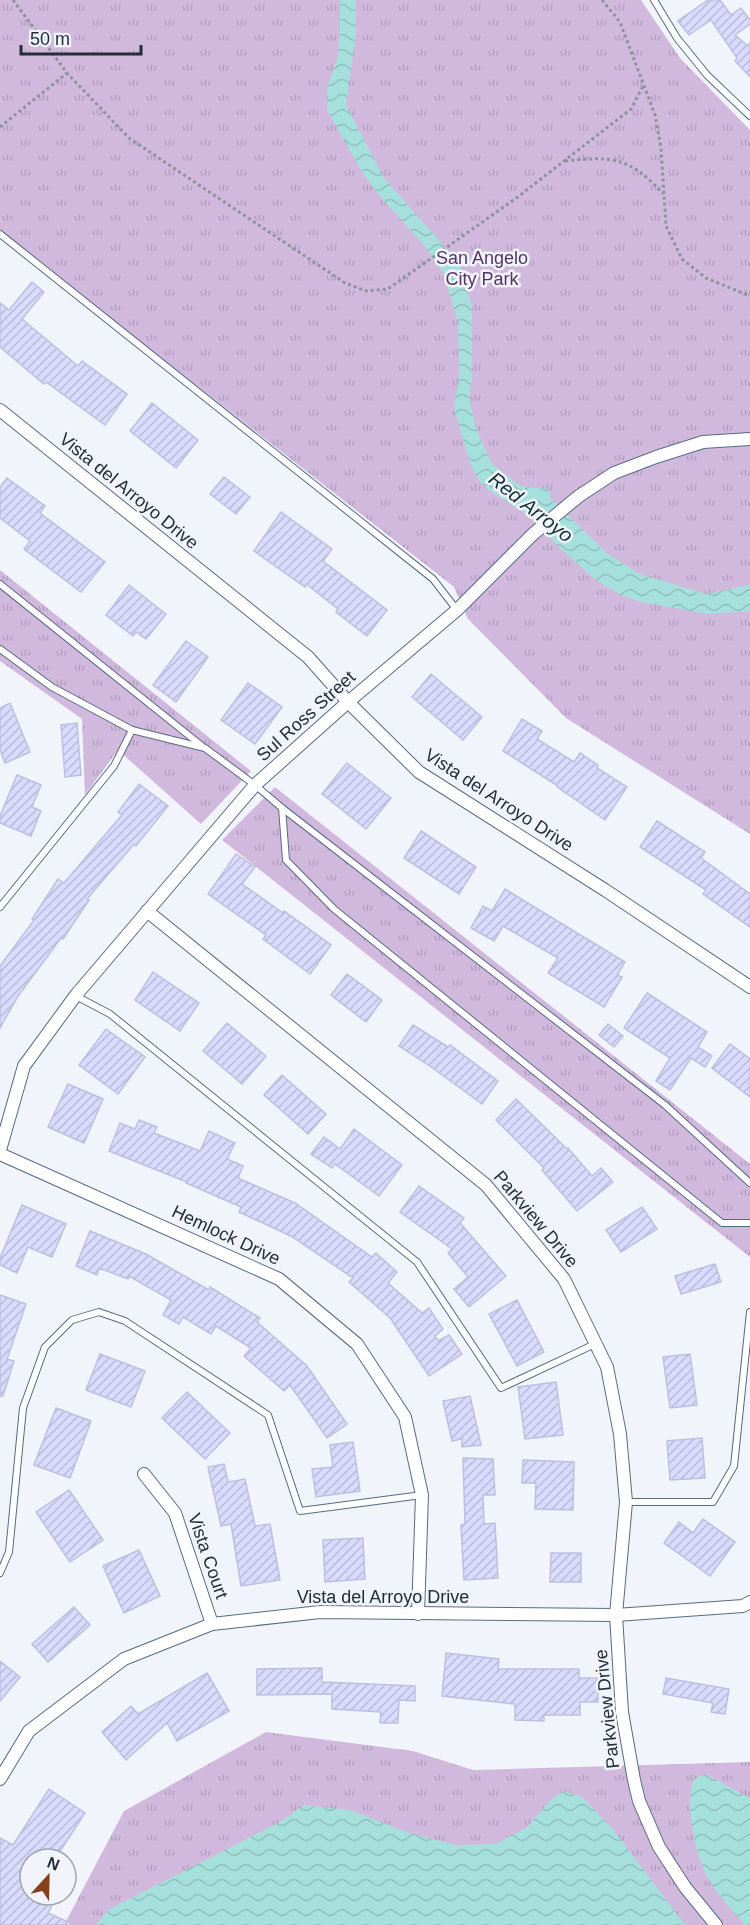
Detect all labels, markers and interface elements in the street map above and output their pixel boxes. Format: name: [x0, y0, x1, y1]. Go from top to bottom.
scale bar: [21, 18, 141, 56]
text: 50 m: [30, 29, 70, 49]
park label: San Angelo City Park: [436, 248, 528, 289]
street label: Vista del Arroyo Drive: [56, 429, 202, 553]
water label: Red Arroyo: [485, 467, 577, 547]
street label: Sul Ross Street: [253, 667, 359, 765]
street label: Vista del Arroyo Drive: [421, 745, 577, 855]
street label: Parkview Drive: [490, 1167, 582, 1271]
street label: Hemlock Drive: [169, 1201, 283, 1269]
street label: Vista Court: [184, 1511, 232, 1601]
street label: Vista del Arroyo Drive: [297, 1587, 469, 1607]
street label: Parkview Drive: [591, 1648, 623, 1770]
north arrow: [18, 1847, 78, 1907]
text: N: [45, 1854, 62, 1874]

